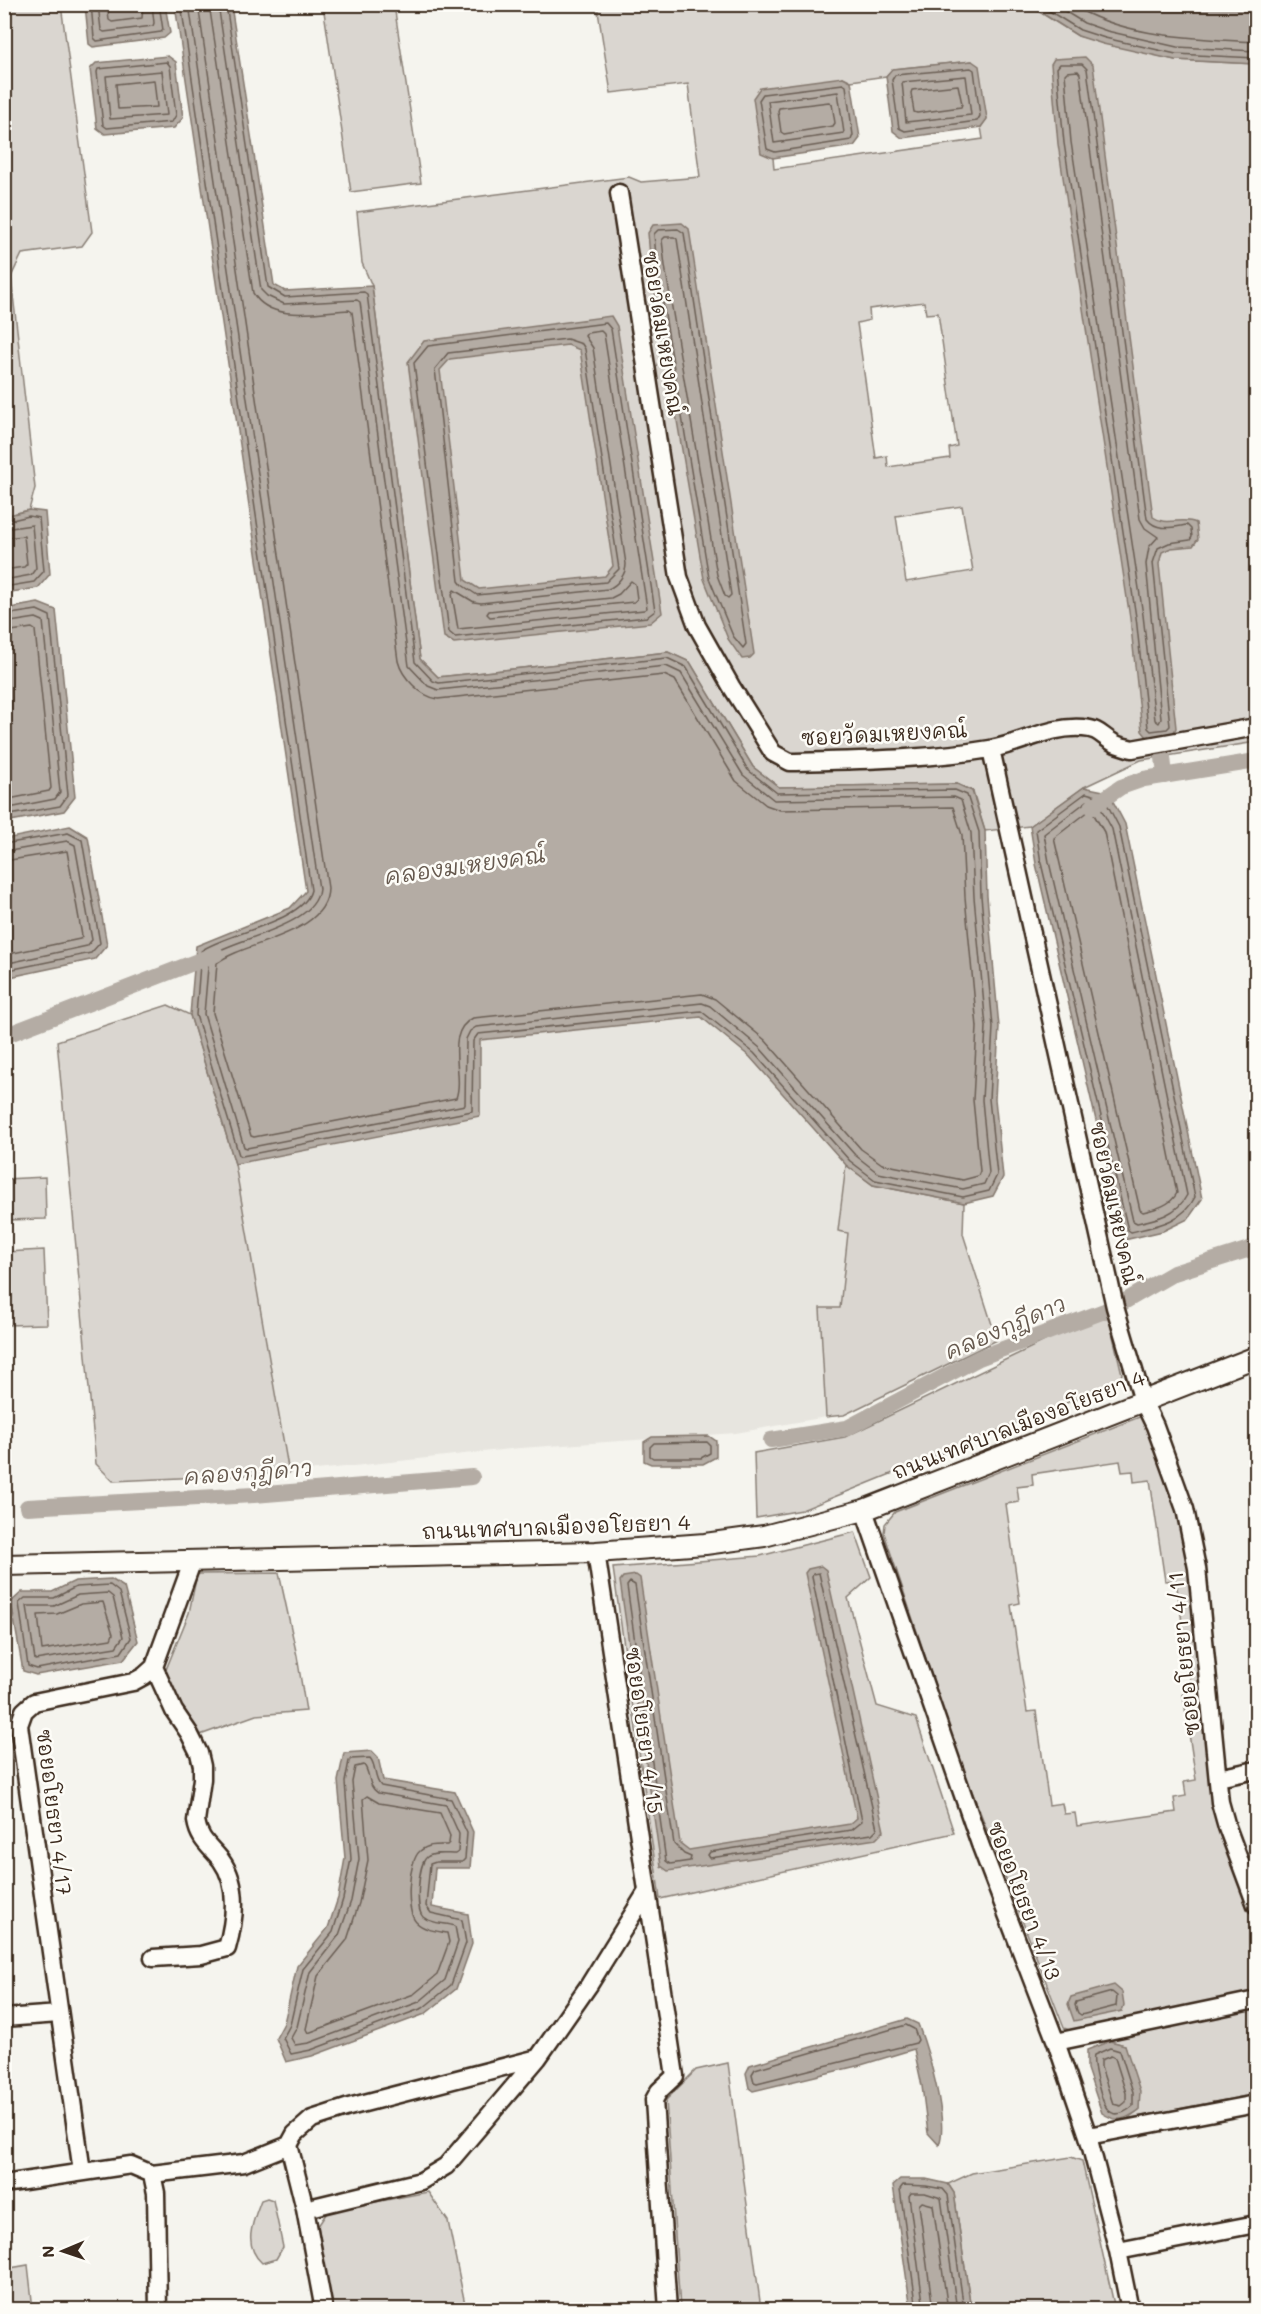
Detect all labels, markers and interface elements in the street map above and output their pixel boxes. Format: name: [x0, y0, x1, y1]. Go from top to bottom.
street label: ซอยวัดมเหยงคณ์: [638, 249, 691, 417]
street label: ซอยวัดมเหยงคณ์: [800, 715, 968, 751]
water label: คลองมเหยงคณ์: [383, 839, 549, 891]
street label: ซอยวัดมเหยงคณ์: [1084, 1119, 1146, 1287]
water label: คลองกุฎีดาว: [940, 1288, 1071, 1368]
street label: ถนนเทศบาลเมืองอโยธยา 4: [888, 1363, 1149, 1485]
water label: คลองกุฎีดาว: [183, 1453, 314, 1494]
street label: ถนนเทศบาลเมืองอโยธยา 4: [421, 1508, 691, 1544]
street label: ซอยอโยธยา 4/11: [1161, 1570, 1205, 1738]
street label: ซอยอโยธยา 4/15: [620, 1645, 670, 1815]
street label: ซอยอโยธยา 4/17: [31, 1727, 79, 1897]
street label: ซอยอโยธยา 4/13: [982, 1817, 1068, 1983]
north arrow: [33, 2221, 93, 2281]
text: N: [37, 2245, 58, 2258]

